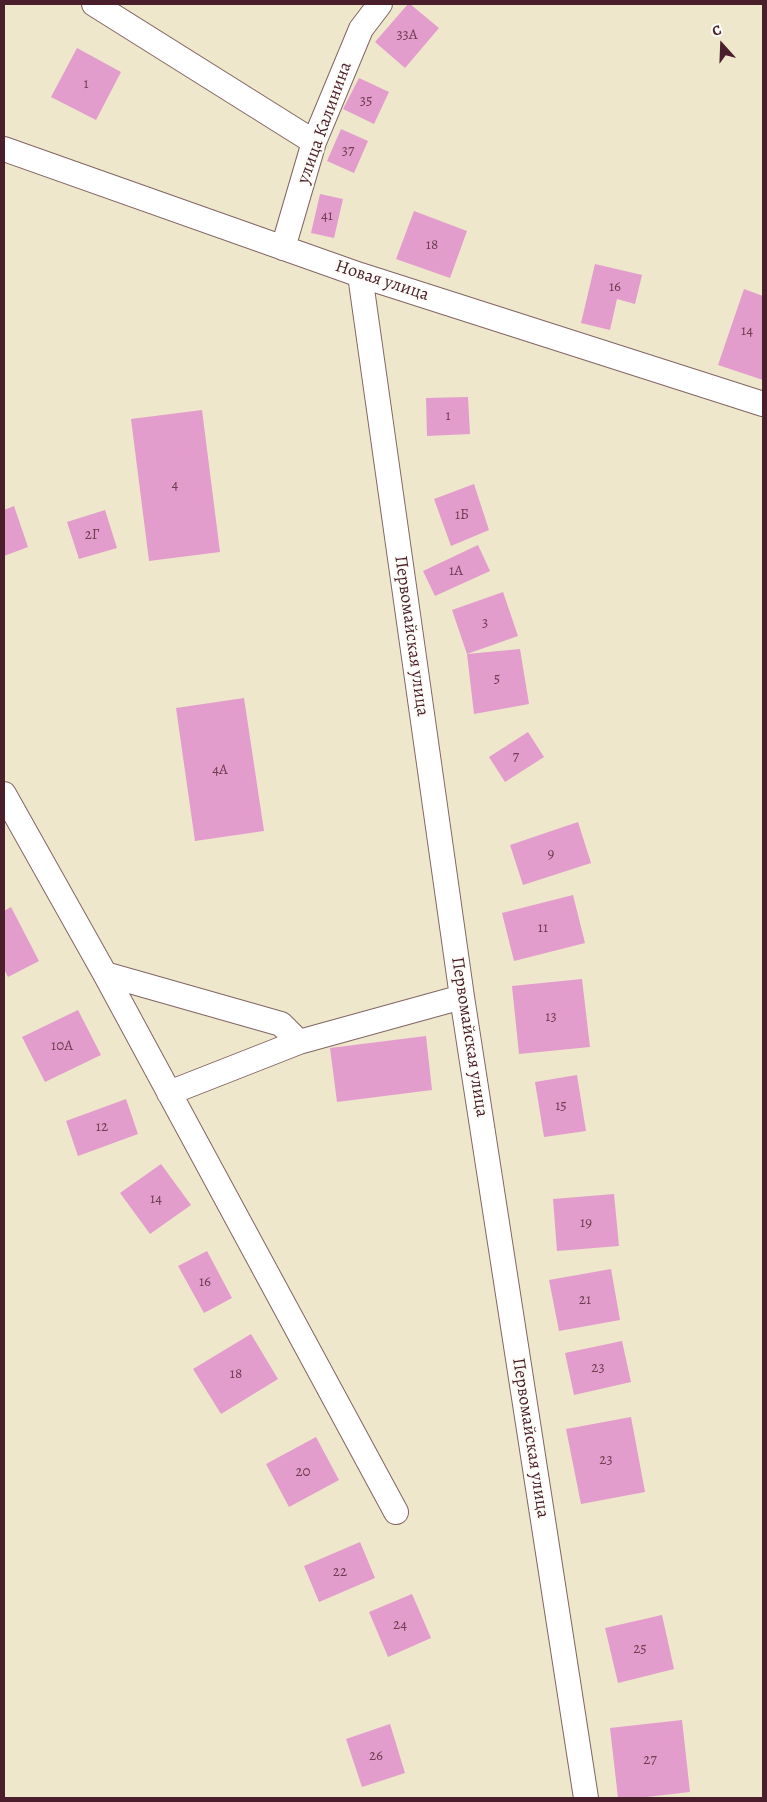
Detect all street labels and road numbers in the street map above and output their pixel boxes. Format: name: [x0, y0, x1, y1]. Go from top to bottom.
street label: улица Калинина: [293, 59, 357, 187]
street label: Новая улица: [332, 256, 432, 306]
street label: Первомайская улица: [389, 554, 433, 718]
street label: Первомайская улица: [446, 955, 492, 1119]
street label: Первомайская улица: [507, 1356, 553, 1520]

